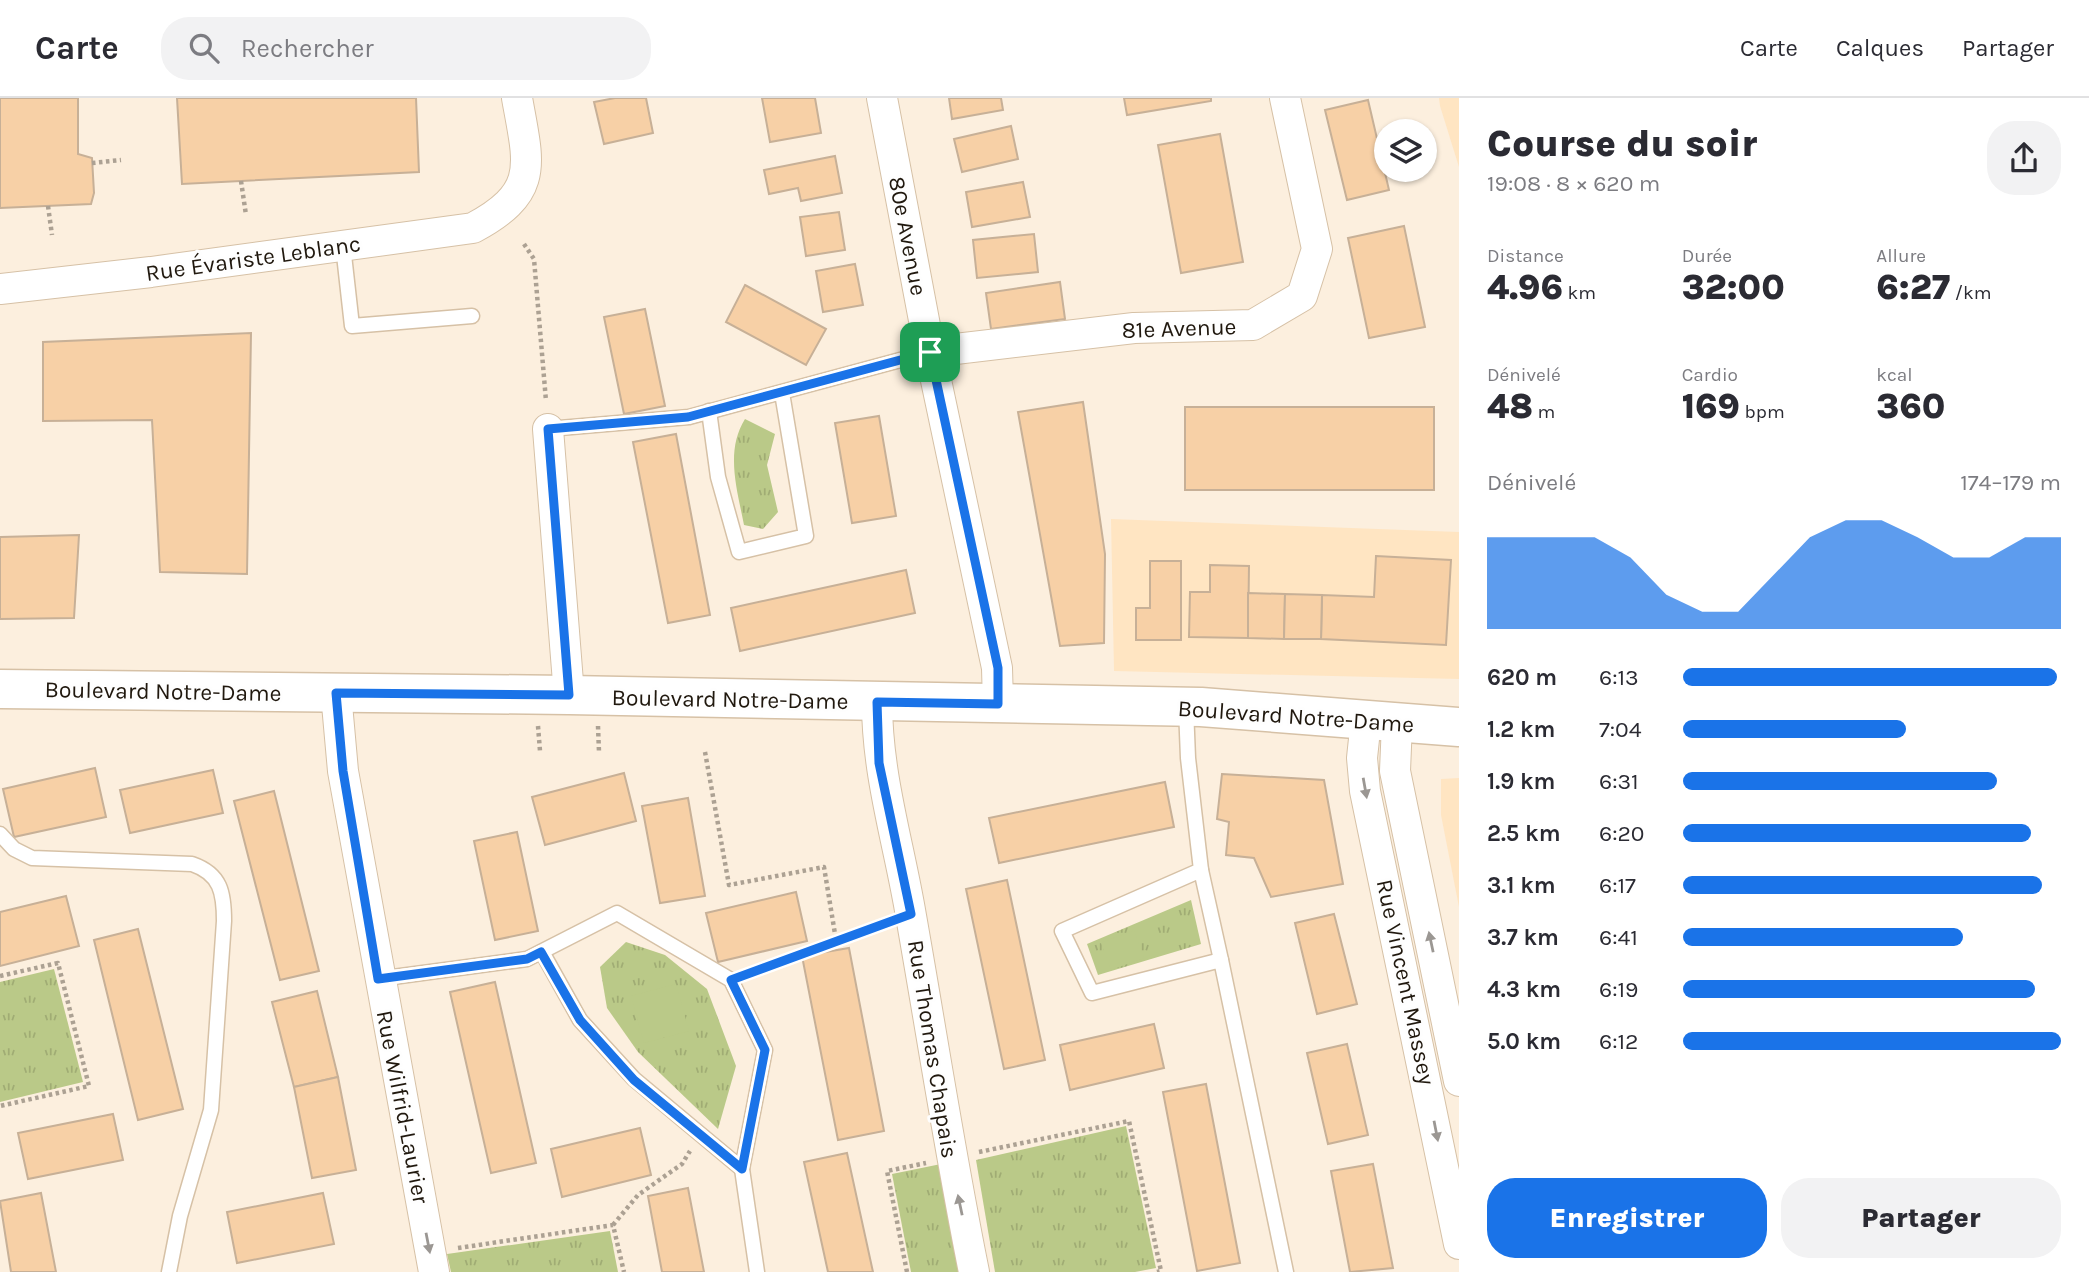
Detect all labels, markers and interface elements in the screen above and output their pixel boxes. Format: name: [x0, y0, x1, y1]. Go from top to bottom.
search box: [161, 17, 651, 80]
text: Carte: [35, 29, 119, 67]
icon: search: [185, 29, 223, 67]
text: Rechercher: [241, 33, 374, 64]
text: Carte: [1740, 34, 1798, 62]
text: Calques: [1836, 34, 1924, 62]
text: Partager: [1962, 34, 2054, 62]
map controls: [1374, 119, 1437, 182]
button: layers: [1374, 119, 1437, 182]
text: Course du soir: [1487, 121, 1758, 166]
button: share: [1987, 121, 2061, 195]
text: 19:08 · 8 × 620 m: [1487, 170, 1660, 197]
street label: 80e Avenue: [883, 174, 932, 298]
street label: Rue Évariste Leblanc: [144, 230, 362, 287]
text: Distance: [1487, 245, 1564, 267]
text: Durée: [1682, 245, 1732, 267]
text: Allure: [1876, 245, 1926, 267]
text: 4.96: [1487, 267, 1563, 308]
text: 32:00: [1682, 267, 1785, 308]
text: 6:27: [1876, 267, 1950, 308]
text: km: [1563, 282, 1596, 304]
text: /km: [1950, 282, 1991, 304]
street label: 81e Avenue: [1121, 313, 1237, 344]
pin: [900, 322, 960, 382]
icon: arrive: [911, 333, 949, 371]
text: Dénivelé: [1487, 364, 1561, 386]
text: Cardio: [1682, 364, 1738, 386]
text: kcal: [1876, 364, 1913, 386]
text: 48: [1487, 386, 1533, 427]
text: 169: [1682, 386, 1740, 427]
text: 360: [1876, 386, 1945, 427]
text: m: [1533, 401, 1555, 423]
text: bpm: [1740, 401, 1785, 423]
text: Dénivelé: [1487, 469, 1576, 496]
text: 174–179 m: [1960, 469, 2061, 496]
text: 620 m: [1487, 664, 1557, 691]
text: 6:13: [1599, 664, 1639, 691]
street label: Boulevard Notre-Dame: [44, 676, 282, 707]
street label: Boulevard Notre-Dame: [611, 684, 849, 715]
street label: Boulevard Notre-Dame: [1177, 695, 1415, 738]
text: 1.2 km: [1487, 716, 1555, 743]
text: 7:04: [1599, 716, 1642, 743]
text: 1.9 km: [1487, 768, 1555, 795]
text: 6:31: [1599, 768, 1639, 795]
one-way arrow: [1360, 777, 1371, 799]
text: 2.5 km: [1487, 820, 1561, 847]
text: 6:20: [1599, 820, 1644, 847]
text: 3.1 km: [1487, 872, 1556, 899]
text: 6:17: [1599, 872, 1636, 899]
street label: Rue Vincent Massey: [1371, 877, 1441, 1088]
text: 3.7 km: [1487, 924, 1559, 951]
text: 6:41: [1599, 924, 1638, 951]
one-way arrow: [1425, 931, 1436, 953]
street label: Rue Thomas Chapais: [902, 938, 963, 1160]
text: 4.3 km: [1487, 976, 1561, 1003]
text: 6:19: [1599, 976, 1638, 1003]
street label: Rue Wilfrid-Laurier: [371, 1008, 435, 1207]
text: 5.0 km: [1487, 1028, 1561, 1055]
text: 6:12: [1599, 1028, 1638, 1055]
one-way arrow: [1431, 1120, 1442, 1142]
button: Enregistrer: [1487, 1178, 1767, 1258]
button: Partager: [1781, 1178, 2061, 1258]
one-way arrow: [955, 1194, 966, 1216]
one-way arrow: [423, 1232, 434, 1254]

